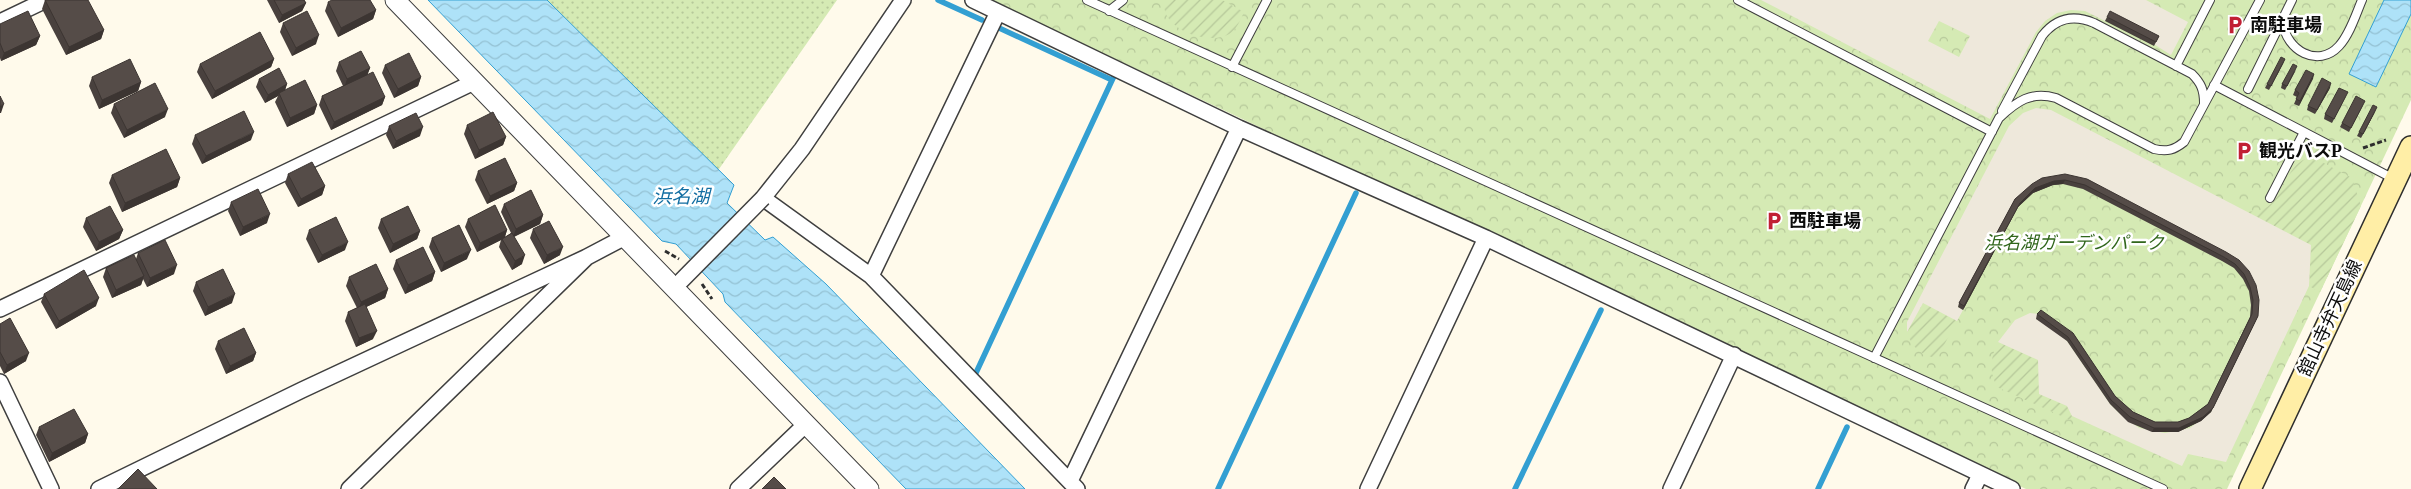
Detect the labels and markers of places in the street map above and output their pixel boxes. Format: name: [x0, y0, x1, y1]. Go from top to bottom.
parking icon: 南駐車場: [2224, 14, 2246, 36]
place label: 南駐車場: [2250, 15, 2322, 35]
parking icon: 観光バスP: [2233, 140, 2255, 162]
place label: 観光バスP: [2259, 141, 2342, 161]
parking icon: 西駐車場: [1763, 210, 1785, 232]
place label: 西駐車場: [1789, 211, 1861, 231]

